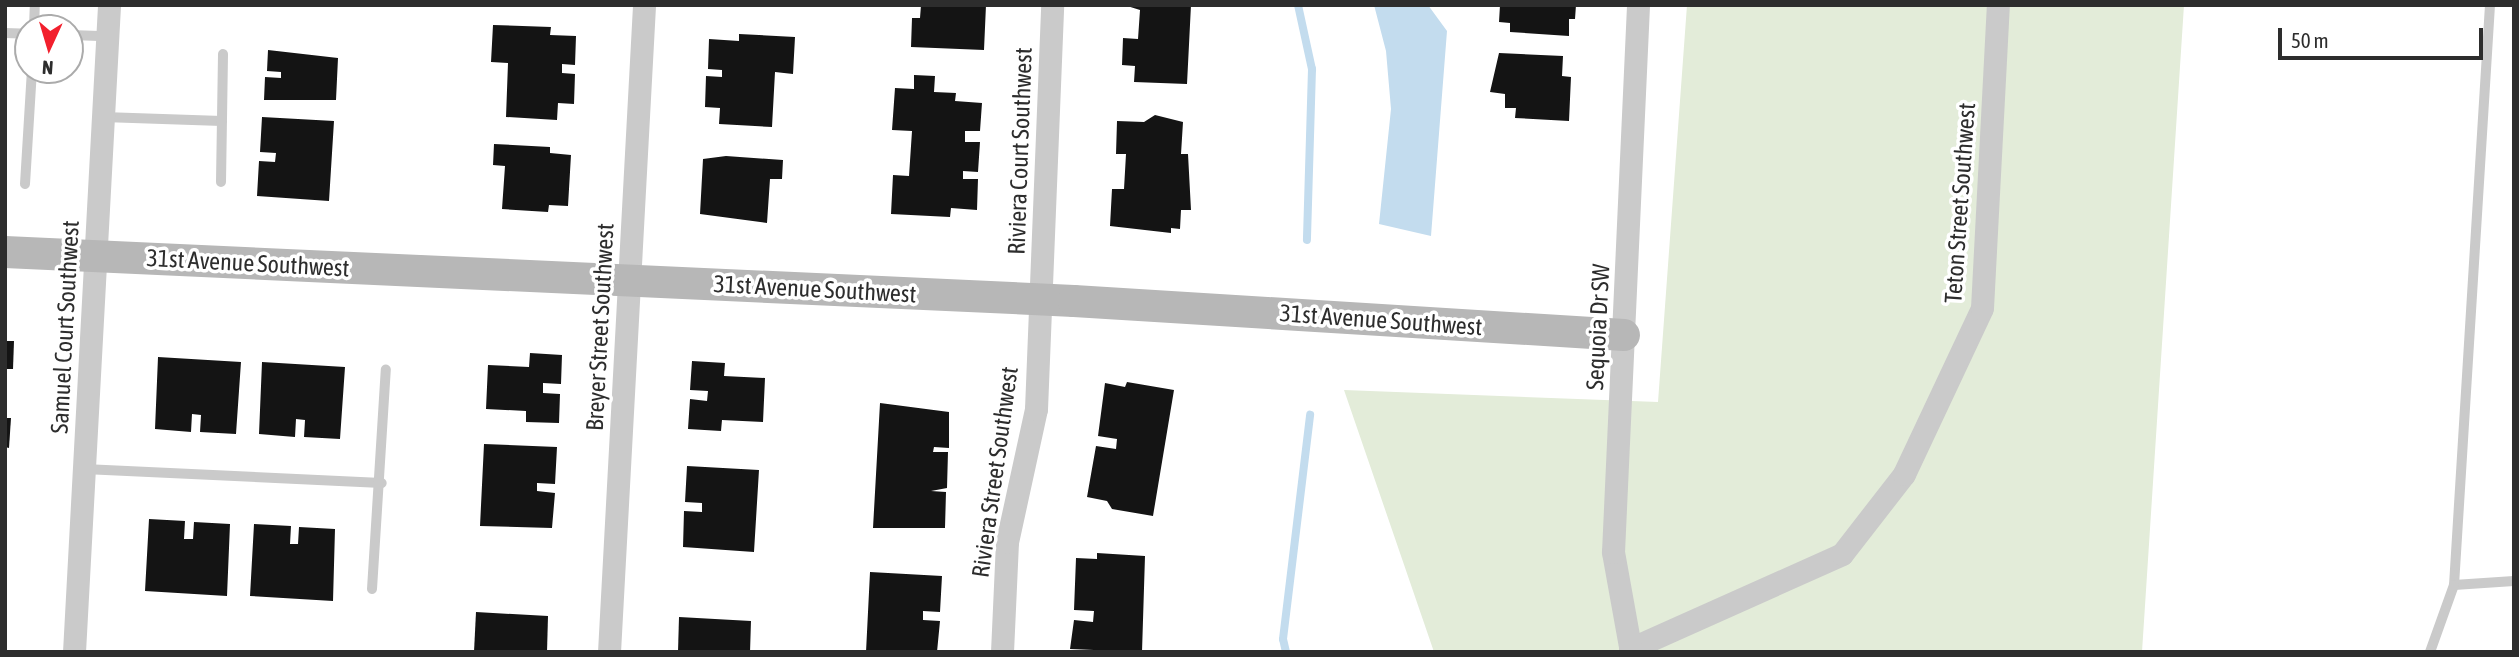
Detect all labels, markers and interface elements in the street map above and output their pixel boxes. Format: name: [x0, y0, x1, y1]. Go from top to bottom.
north arrow: [14, 14, 84, 84]
scale bar: [2281, 14, 2486, 58]
text: 50 m: [2291, 28, 2329, 52]
street label: Riviera Court Southwest: [1002, 47, 1038, 255]
text: N: [41, 57, 54, 79]
street label: Teton Street Southwest: [1939, 102, 1981, 304]
street label: Samuel Court Southwest: [45, 220, 85, 434]
street label: Breyer Street Southwest: [580, 222, 620, 432]
street label: 31st Avenue Southwest: [146, 243, 350, 283]
street label: Sequoia Dr SW: [1580, 263, 1616, 391]
street label: 31st Avenue Southwest: [713, 269, 917, 309]
street label: 31st Avenue Southwest: [1279, 299, 1483, 341]
street label: Riviera Street Southwest: [966, 365, 1024, 579]

